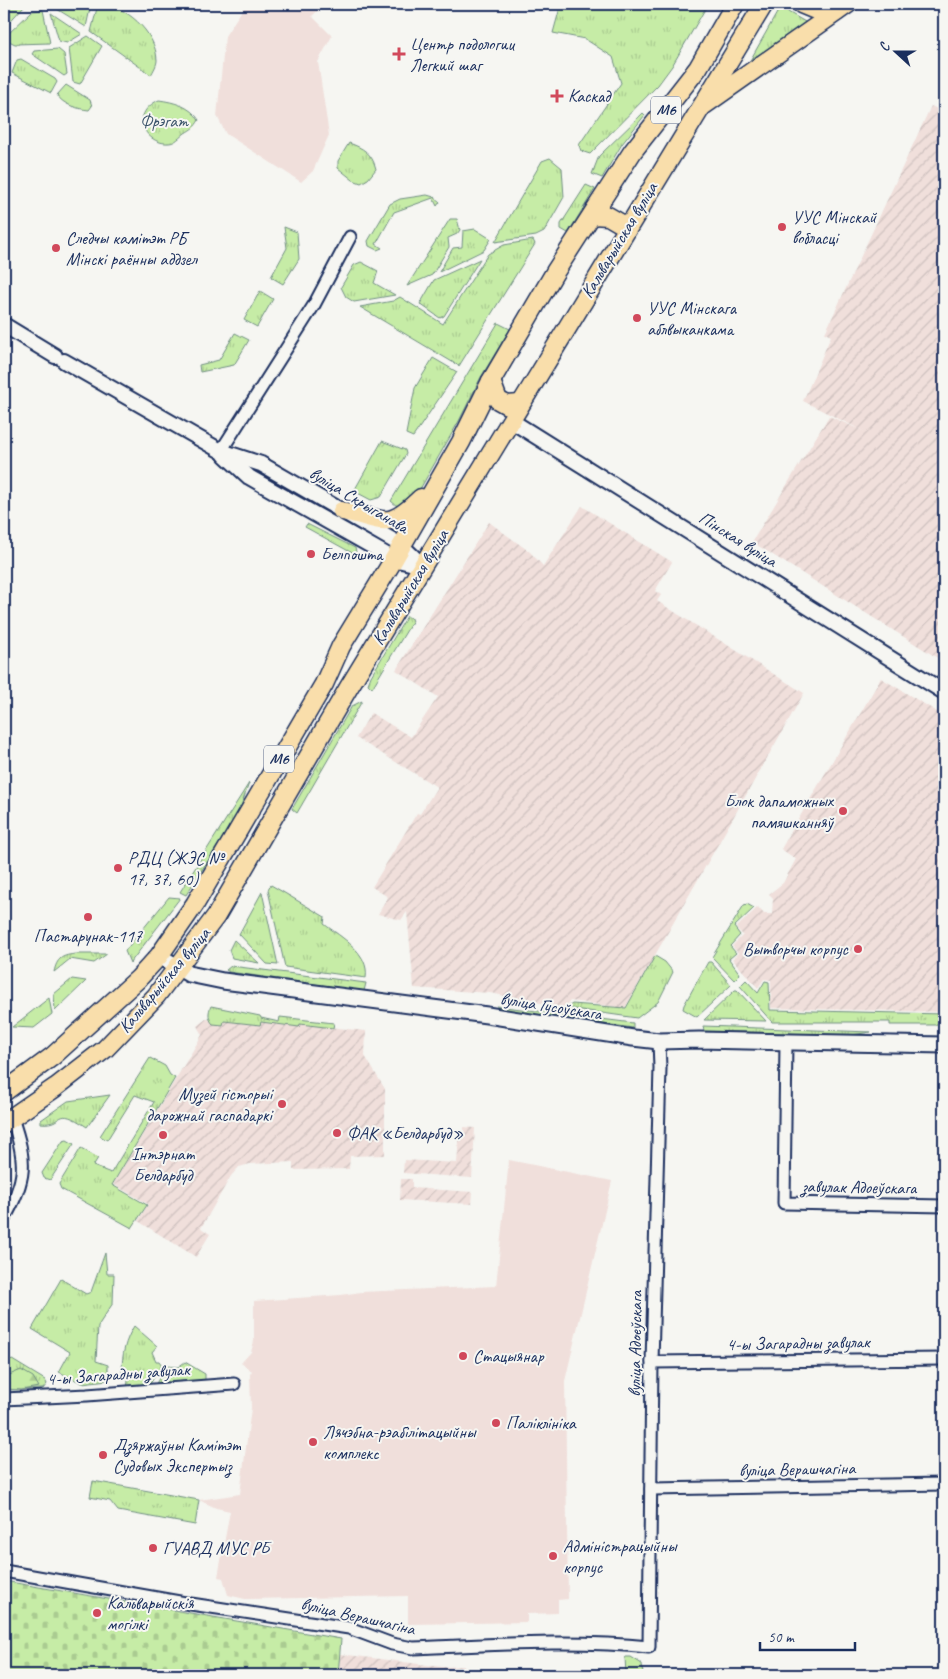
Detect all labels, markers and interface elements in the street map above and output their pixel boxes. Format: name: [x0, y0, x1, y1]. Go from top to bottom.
north arrow: [870, 28, 920, 78]
place label: Центр подологии Легкий шаг: [410, 33, 515, 76]
text: С: [875, 39, 894, 54]
marker: Центр подологии Легкий шаг: [392, 47, 406, 61]
place label: Каскад: [568, 85, 612, 107]
marker: Каскад: [550, 89, 564, 103]
road number: М6: [651, 96, 681, 124]
park label: Фрэгат: [140, 110, 189, 132]
street label: Кальварыйская вуліца: [576, 177, 663, 302]
place label: УУС Мінскай вобласці: [792, 206, 878, 249]
marker: УУС Мінскай вобласці: [776, 221, 788, 233]
place label: Следчы камітэт РБ Мінскі раённы аддзел: [66, 227, 198, 270]
marker: Следчы камітэт РБ Мінскі раённы аддзел: [50, 242, 62, 254]
place label: УУС Мінскага аблвыканкама: [647, 297, 738, 340]
marker: УУС Мінскага аблвыканкама: [631, 312, 643, 324]
street label: вуліца Скрыганава: [306, 462, 414, 539]
street label: Пінская вуліца: [695, 506, 782, 572]
street label: Кальварыйская вуліца: [367, 524, 454, 649]
place label: Белпошта: [321, 543, 384, 565]
marker: Белпошта: [305, 548, 317, 560]
road number: М6: [264, 746, 294, 772]
place label: Блок дапаможных памяшканняў: [725, 790, 835, 833]
marker: Блок дапаможных памяшканняў: [837, 805, 849, 817]
place label: РДЦ (ЖЭС № 17, 37, 60): [128, 847, 226, 890]
marker: РДЦ (ЖЭС № 17, 37, 60): [112, 862, 124, 874]
marker: Пастарунак-117: [82, 911, 94, 923]
street label: Кальварыйская вуліца: [113, 922, 215, 1037]
place label: Пастарунак-117: [34, 925, 143, 947]
place label: Вытворчы корпус: [743, 938, 850, 960]
marker: Вытворчы корпус: [852, 943, 864, 955]
street label: вуліца Гусоўскага: [499, 987, 605, 1025]
place label: Музей гісторыі дарожнай гаспадаркі: [146, 1083, 275, 1126]
marker: Музей гісторыі дарожнай гаспадаркі: [276, 1098, 288, 1110]
place label: ФАК «Белдарбуд»: [347, 1122, 464, 1144]
marker: ФАК «Белдарбуд»: [331, 1127, 343, 1139]
marker: Інтэрнат Белдарбуд: [157, 1129, 169, 1141]
place label: Інтэрнат Белдарбуд: [131, 1143, 195, 1186]
street label: завулак Адоеўскага: [800, 1175, 918, 1200]
street label: вуліца Адоеўскага: [623, 1289, 647, 1397]
street label: 4-ы Загарадны завулак: [726, 1331, 872, 1356]
place label: Стацыянар: [473, 1345, 545, 1367]
marker: Стацыянар: [457, 1350, 469, 1362]
street label: 4-ы Загарадны завулак: [46, 1358, 193, 1391]
place label: Паліклініка: [506, 1412, 577, 1434]
marker: Паліклініка: [490, 1417, 502, 1429]
place label: Лячэбна-рэабілітацыйны комплекс: [323, 1421, 477, 1464]
place label: Дзяржаўны Камітэт Судовых Экспертыз: [113, 1434, 242, 1478]
marker: Лячэбна-рэабілітацыйны комплекс: [307, 1436, 319, 1448]
marker: Дзяржаўны Камітэт Судовых Экспертыз: [97, 1449, 109, 1461]
street label: вуліца Верашчагіна: [739, 1457, 856, 1481]
place label: Адміністрацыйны корпус: [563, 1535, 678, 1578]
place label: ГУАВД МУС РБ: [163, 1537, 272, 1559]
marker: ГУАВД МУС РБ: [147, 1542, 159, 1554]
marker: Адміністрацыйны корпус: [547, 1550, 559, 1562]
place label: Кальварыйскія могілкі: [107, 1592, 195, 1635]
street label: вуліца Верашчагіна: [299, 1592, 418, 1640]
marker: Кальварыйскія могілкі: [91, 1607, 103, 1619]
scale bar: [760, 1619, 856, 1651]
text: 50 m: [768, 1628, 795, 1647]

